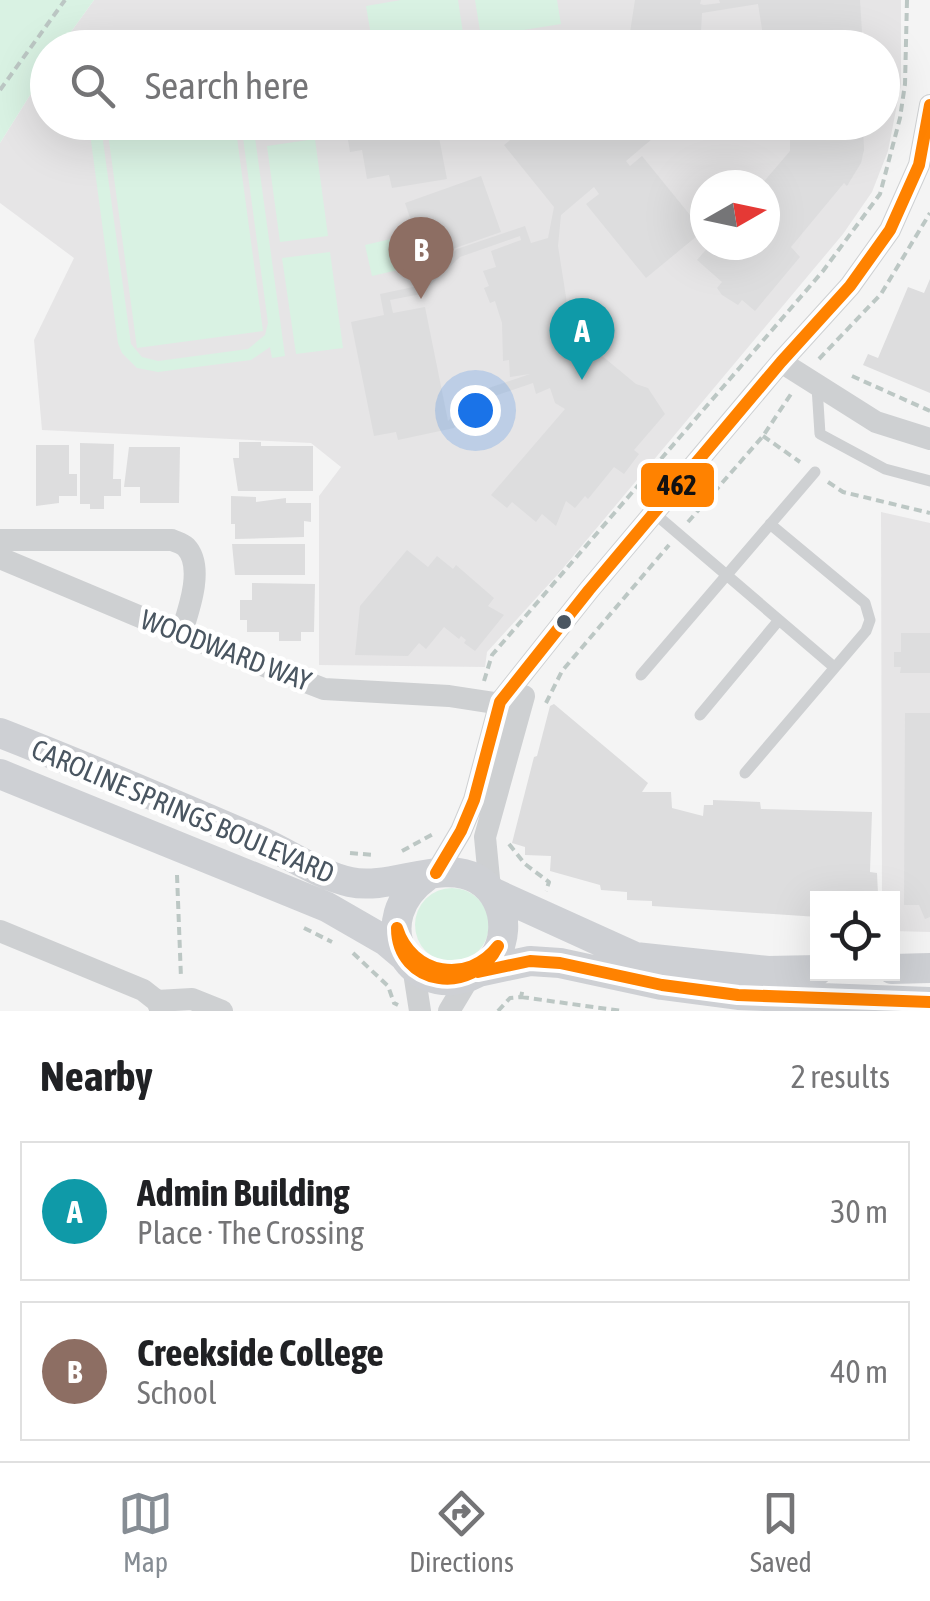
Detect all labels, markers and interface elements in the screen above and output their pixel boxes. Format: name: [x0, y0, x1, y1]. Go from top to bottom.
search box: [30, 30, 900, 140]
icon: search: [65, 58, 120, 113]
text: Search here: [145, 64, 309, 107]
north arrow: [690, 170, 780, 260]
pin: B: [388, 216, 454, 299]
pin: A: [550, 298, 614, 380]
your location: [450, 385, 501, 436]
line badge: 462: [639, 461, 716, 509]
text: 462: [656, 469, 697, 501]
street label: WOODWARD WAY: [136, 603, 316, 697]
unlabelled marker: [554, 612, 574, 632]
street label: CAROLINE SPRINGS BOULEVARD: [27, 733, 339, 889]
map controls: [810, 891, 900, 981]
button: locate: [810, 891, 900, 981]
text: Nearby: [40, 1052, 153, 1100]
text: 2 results: [791, 1058, 890, 1095]
text: Admin Building: [137, 1171, 350, 1214]
text: A: [67, 1193, 82, 1230]
text: 30 m: [830, 1193, 888, 1230]
text: Place · The Crossing: [137, 1214, 364, 1251]
text: Creekside College: [137, 1331, 384, 1374]
text: B: [67, 1353, 82, 1390]
text: 40 m: [830, 1353, 888, 1390]
text: School: [137, 1374, 216, 1411]
tab: Map: [118, 1486, 173, 1578]
tab: Directions: [409, 1486, 514, 1578]
tab: Saved: [750, 1486, 812, 1578]

